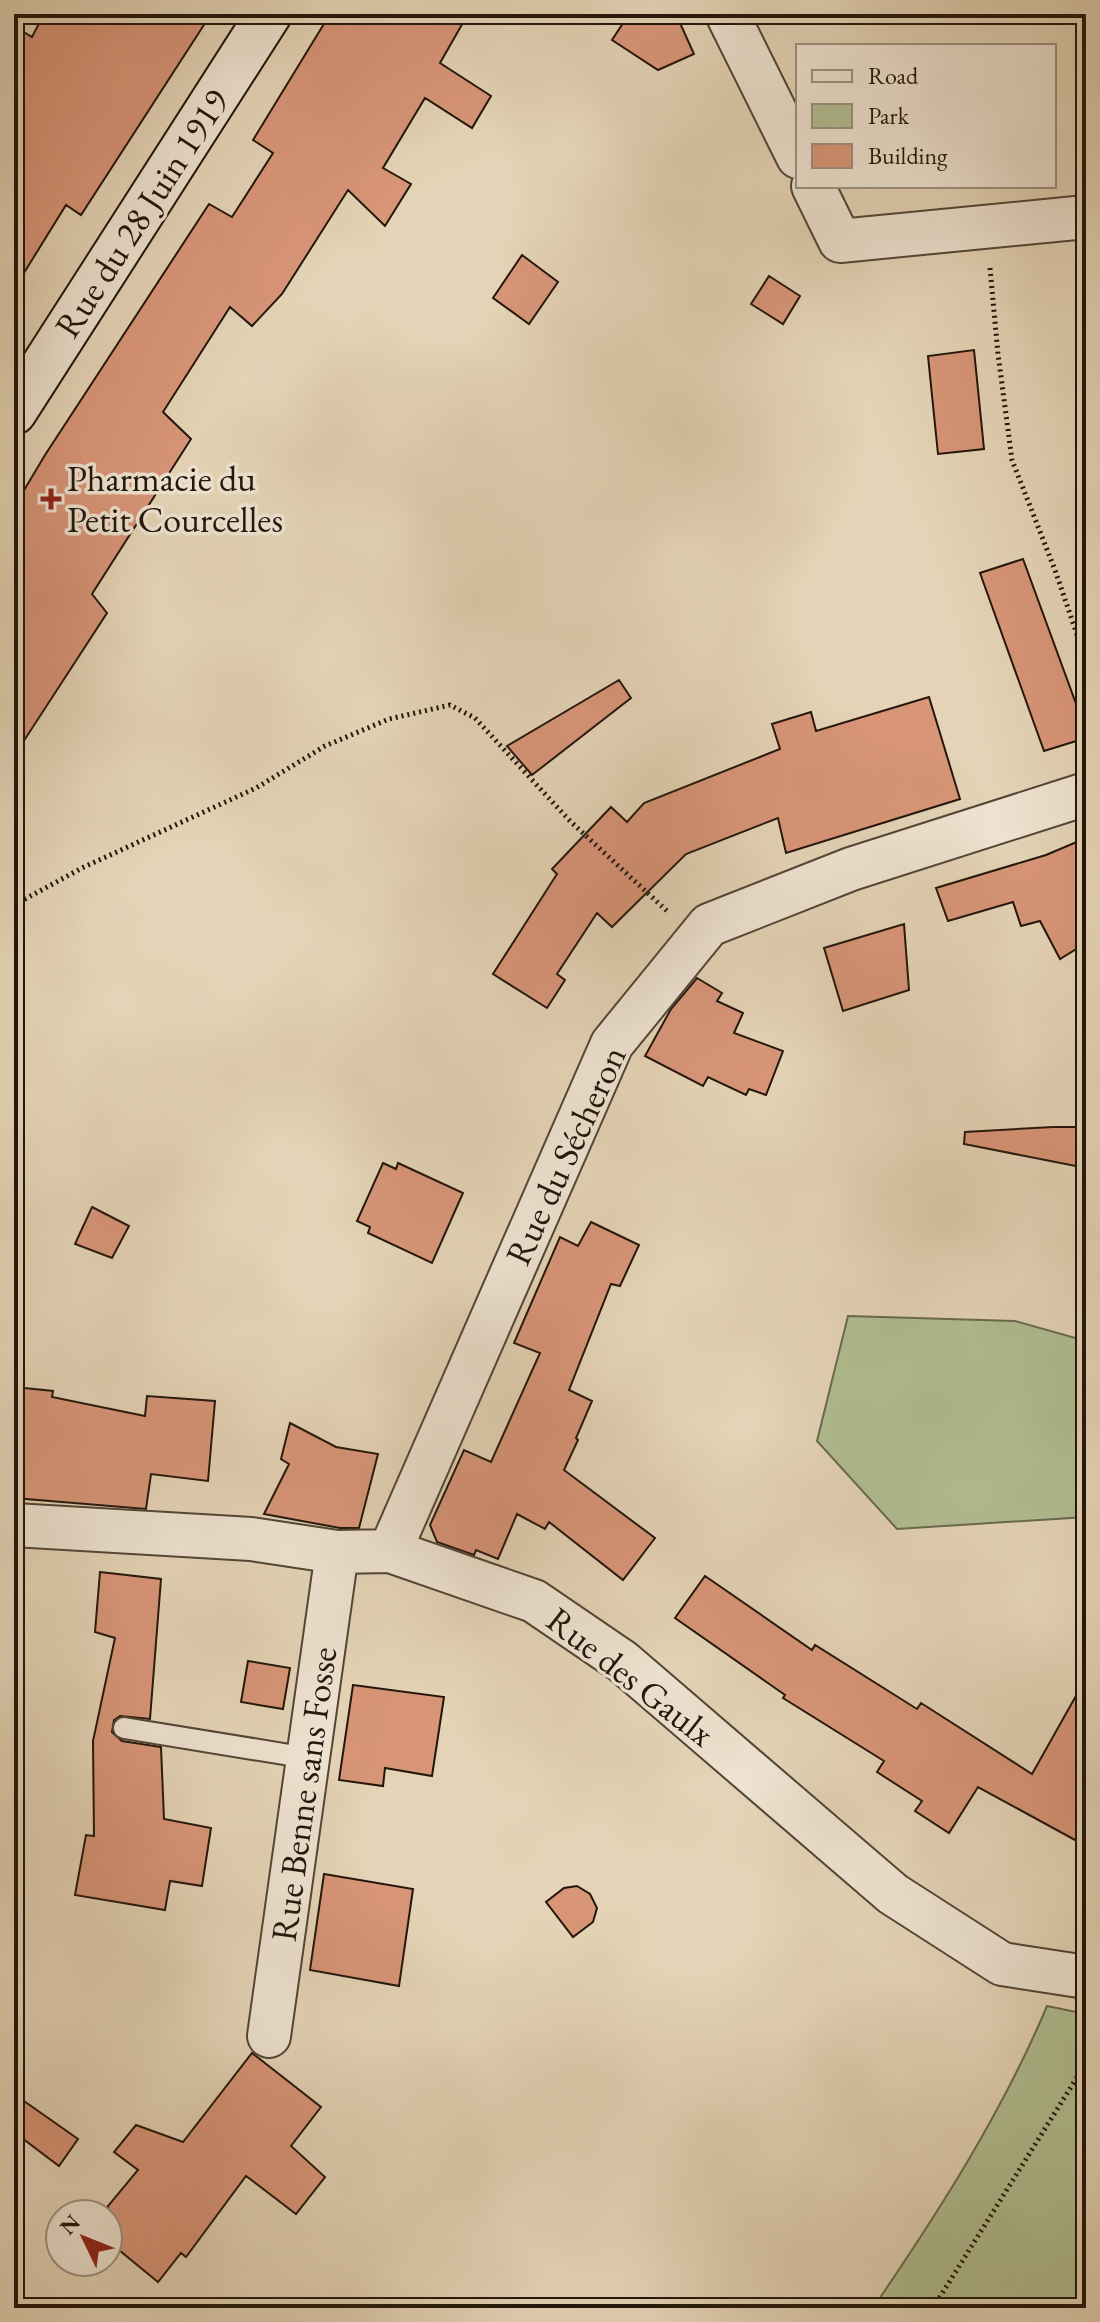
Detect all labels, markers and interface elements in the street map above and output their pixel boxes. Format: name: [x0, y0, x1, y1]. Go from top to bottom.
legend: [796, 44, 1056, 188]
text: Road: [868, 60, 919, 91]
street label: Rue du 28 Juin 1919: [43, 80, 239, 347]
text: Park: [868, 100, 910, 131]
text: Building: [868, 140, 948, 171]
place label: Pharmacie du Petit Courcelles: [67, 455, 283, 543]
marker: Pharmacie du Petit Courcelles: [42, 490, 60, 508]
street label: Rue du Sécheron: [494, 1038, 637, 1272]
street label: Rue des Gaulx: [537, 1596, 725, 1757]
street label: Rue Benne sans Fosse: [260, 1644, 347, 1944]
north arrow: [44, 2198, 124, 2278]
text: N: [53, 2208, 87, 2241]

